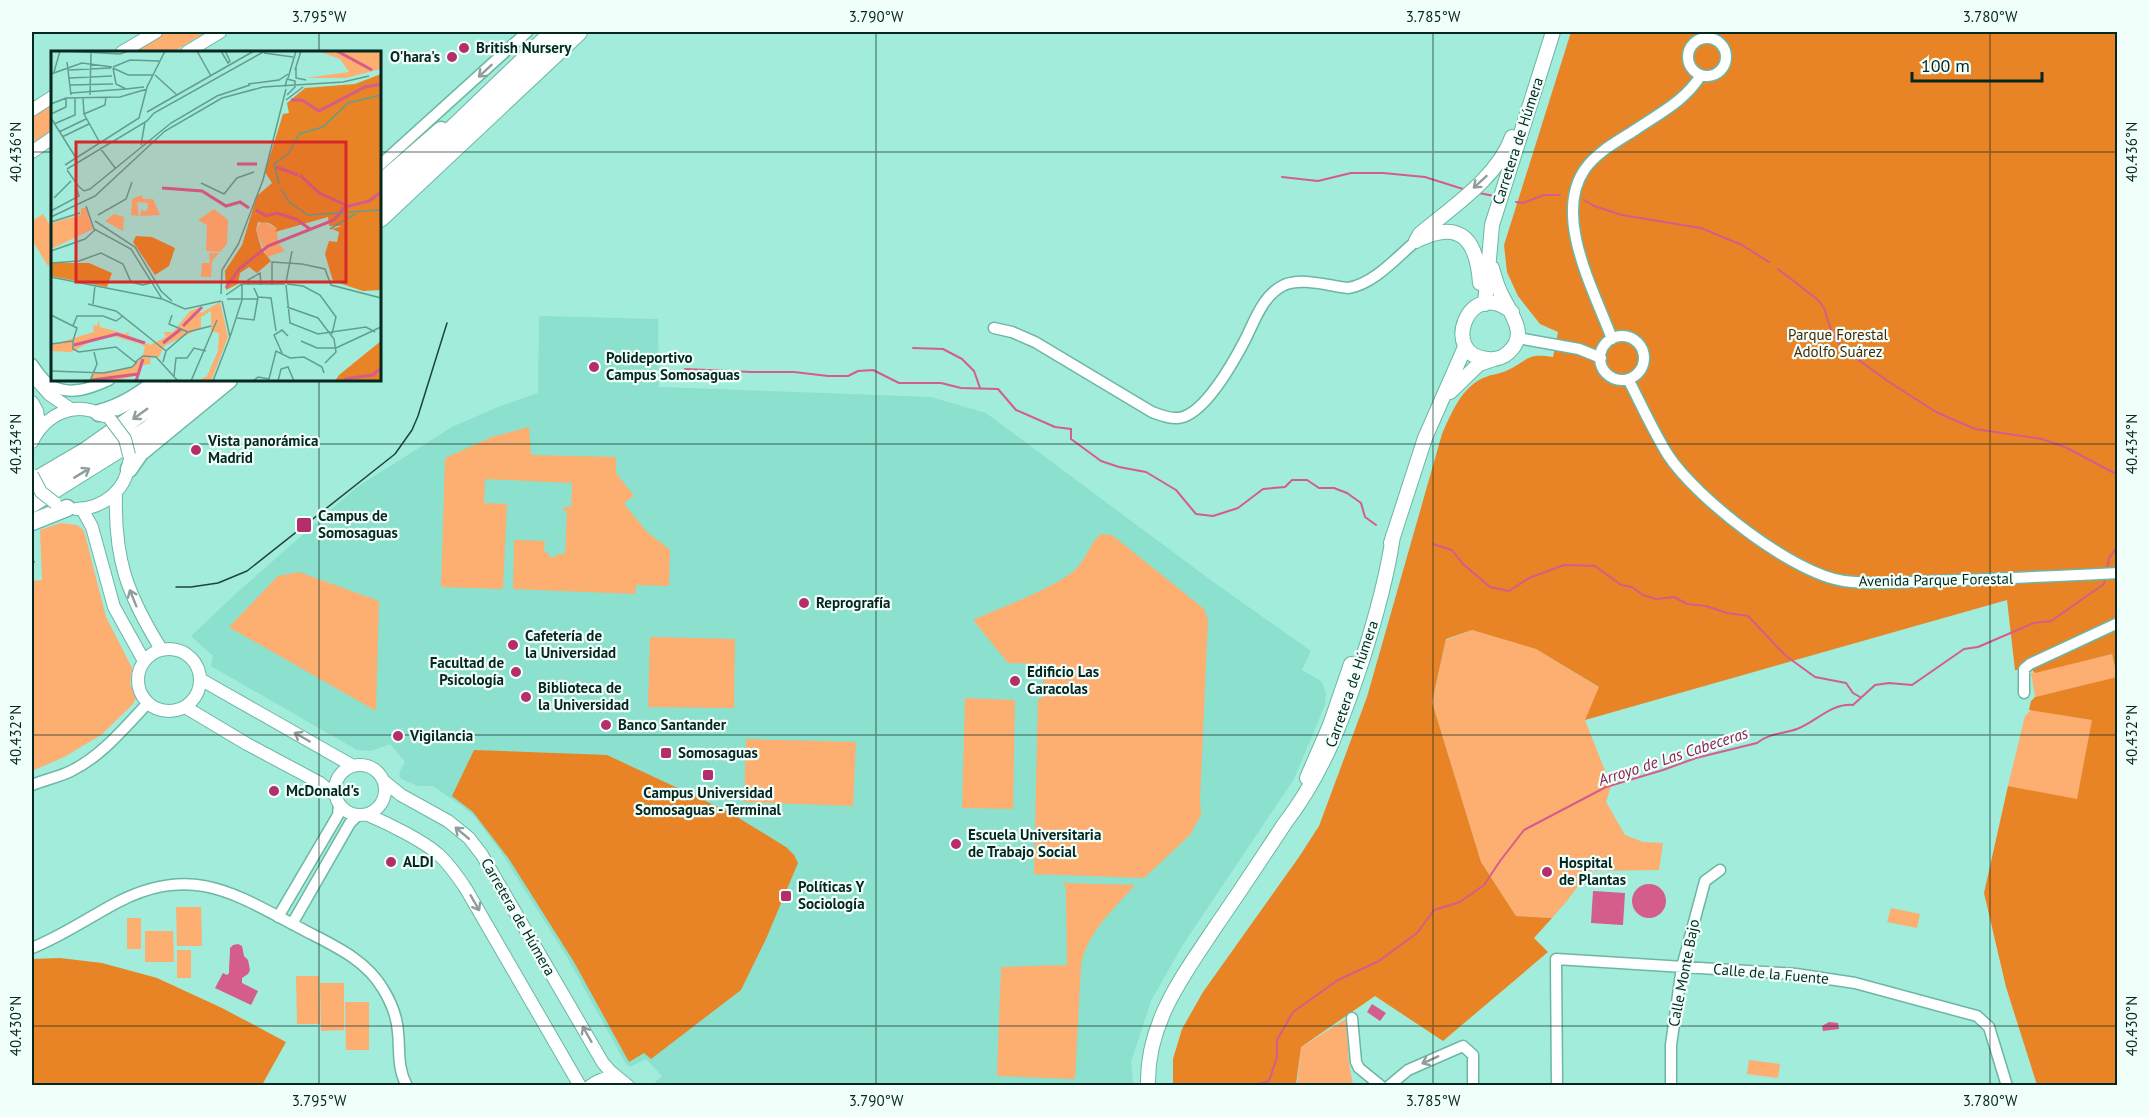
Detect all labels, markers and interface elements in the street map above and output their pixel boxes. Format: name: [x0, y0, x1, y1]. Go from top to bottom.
text: 3.795°W: [292, 7, 347, 26]
text: 3.790°W: [849, 7, 904, 26]
text: 3.785°W: [1406, 7, 1461, 26]
text: 3.780°W: [1963, 7, 2018, 26]
place label: British Nursery: [476, 38, 572, 57]
marker: British Nursery: [457, 41, 471, 55]
scale bar: [1912, 45, 2042, 83]
place label: O'hara's: [390, 47, 440, 66]
marker: O'hara's: [445, 50, 459, 64]
inset map: [51, 51, 381, 381]
text: 100 m: [1921, 54, 1970, 77]
one-way arrow: [477, 64, 492, 78]
street label: Carretera de Húmera: [1488, 75, 1547, 207]
text: 40.436°N: [6, 122, 25, 182]
text: 40.436°N: [2122, 122, 2141, 182]
one-way arrow: [1472, 175, 1487, 189]
park label: Parque Forestal Adolfo Suárez: [1788, 325, 1889, 361]
place label: Polideportivo Campus Somosaguas: [606, 348, 740, 384]
marker: Polideportivo Campus Somosaguas: [587, 360, 601, 374]
one-way arrow: [133, 408, 149, 421]
text: 40.434°N: [6, 414, 25, 474]
text: 40.434°N: [2122, 414, 2141, 474]
place label: Vista panorámica Madrid: [207, 431, 318, 467]
marker: Vista panorámica Madrid: [189, 443, 203, 457]
one-way arrow: [73, 466, 90, 478]
place label: Campus de Somosaguas: [318, 506, 398, 542]
marker: Campus de Somosaguas: [295, 516, 313, 534]
street label: Avenida Parque Forestal: [1859, 569, 2014, 590]
one-way arrow: [127, 590, 138, 608]
place label: Reprografía: [816, 593, 890, 612]
marker: Reprografía: [797, 596, 811, 610]
street label: Carretera de Húmera: [1321, 618, 1382, 750]
place label: Cafetería de la Universidad: [525, 626, 616, 662]
marker: Cafetería de la Universidad: [506, 638, 520, 652]
place label: Facultad de Psicología: [430, 653, 504, 689]
place label: Edificio Las Caracolas: [1027, 662, 1099, 698]
marker: Facultad de Psicología: [509, 665, 523, 679]
marker: Edificio Las Caracolas: [1008, 674, 1022, 688]
place label: Biblioteca de la Universidad: [538, 678, 629, 714]
marker: Biblioteca de la Universidad: [519, 690, 533, 704]
text: 40.432°N: [6, 705, 25, 765]
text: 40.432°N: [2122, 705, 2141, 765]
place label: Banco Santander: [618, 715, 727, 734]
marker: Banco Santander: [599, 718, 613, 732]
water label: Arroyo de Las Cabeceras: [1595, 722, 1751, 790]
place label: Vigilancia: [409, 726, 473, 745]
marker: Vigilancia: [391, 729, 405, 743]
one-way arrow: [293, 731, 311, 742]
place label: Somosaguas: [678, 743, 758, 762]
marker: Somosaguas: [659, 746, 673, 760]
marker: Campus Universidad Somosaguas - Terminal: [701, 768, 715, 782]
place label: McDonald's: [286, 781, 359, 800]
place label: Campus Universidad Somosaguas - Terminal: [635, 783, 782, 819]
marker: McDonald's: [267, 784, 281, 798]
place label: Escuela Universitaria de Trabajo Social: [968, 825, 1101, 861]
one-way arrow: [455, 826, 470, 840]
marker: Escuela Universitaria de Trabajo Social: [949, 837, 963, 851]
place label: ALDI: [403, 852, 434, 871]
place label: Hospital de Plantas: [1559, 853, 1626, 889]
street label: Carretera de Húmera: [477, 854, 560, 979]
marker: ALDI: [384, 855, 398, 869]
marker: Hospital de Plantas: [1540, 865, 1554, 879]
place label: Políticas Y Sociología: [798, 877, 865, 913]
marker: Políticas Y Sociología: [779, 889, 793, 903]
one-way arrow: [470, 894, 481, 912]
street label: Calle Monte Bajo: [1664, 918, 1703, 1028]
street label: Calle de la Fuente: [1712, 959, 1830, 988]
text: 40.430°N: [6, 996, 25, 1056]
text: 40.430°N: [2122, 996, 2141, 1056]
one-way arrow: [580, 1026, 592, 1043]
one-way arrow: [1422, 1055, 1440, 1066]
text: 3.795°W: [292, 1091, 347, 1110]
text: 3.790°W: [849, 1091, 904, 1110]
text: 3.785°W: [1406, 1091, 1461, 1110]
text: 3.780°W: [1963, 1091, 2018, 1110]

